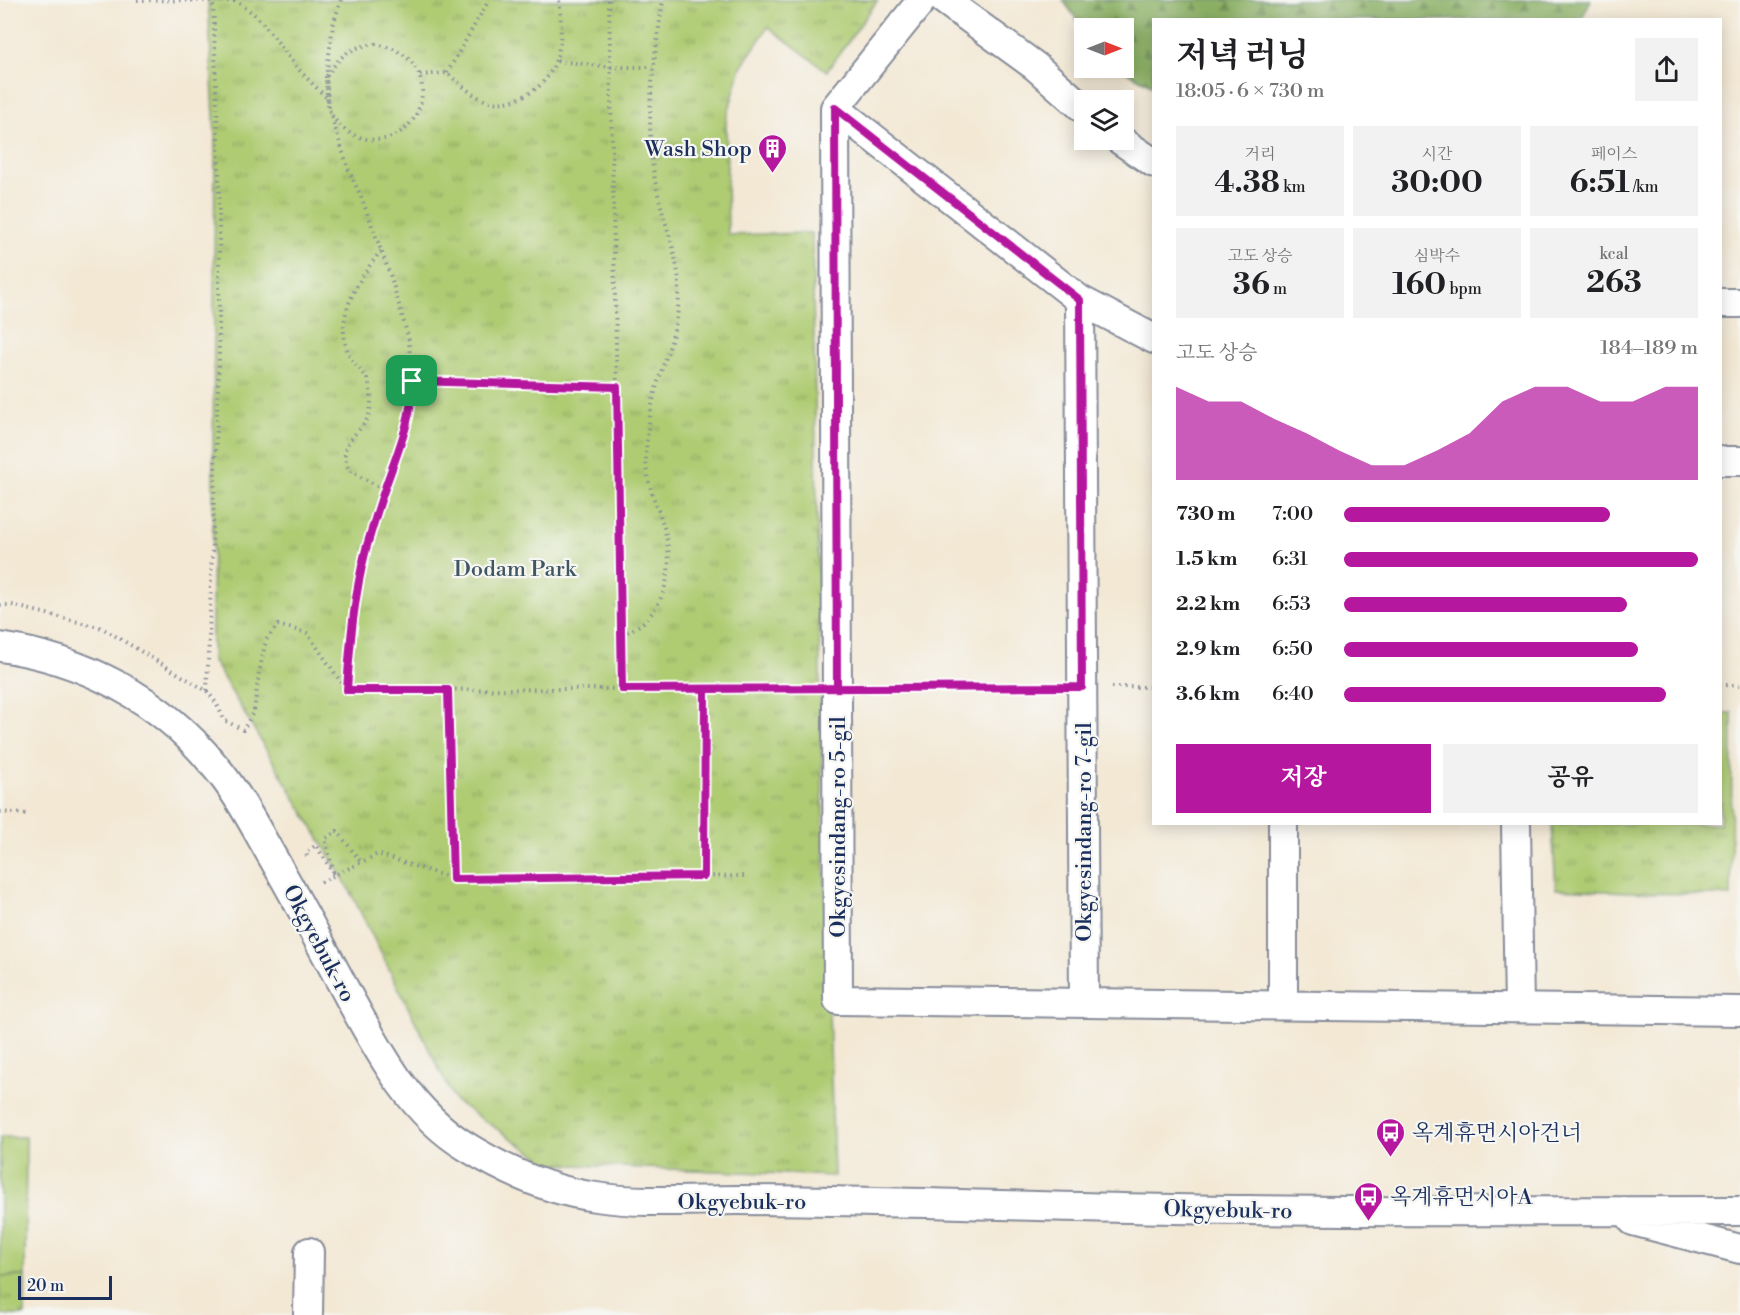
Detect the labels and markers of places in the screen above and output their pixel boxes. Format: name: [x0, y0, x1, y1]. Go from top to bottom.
building icon: Wash Shop: [757, 132, 789, 174]
place label: Wash Shop: [643, 136, 752, 163]
pin: [386, 355, 437, 406]
bus stop icon: 옥계휴먼시아건너: [1375, 1116, 1407, 1158]
place label: 옥계휴먼시아건너: [1412, 1120, 1582, 1147]
bus stop icon: 옥계휴먼시아A: [1353, 1180, 1385, 1222]
place label: 옥계휴먼시아A: [1390, 1184, 1534, 1211]

